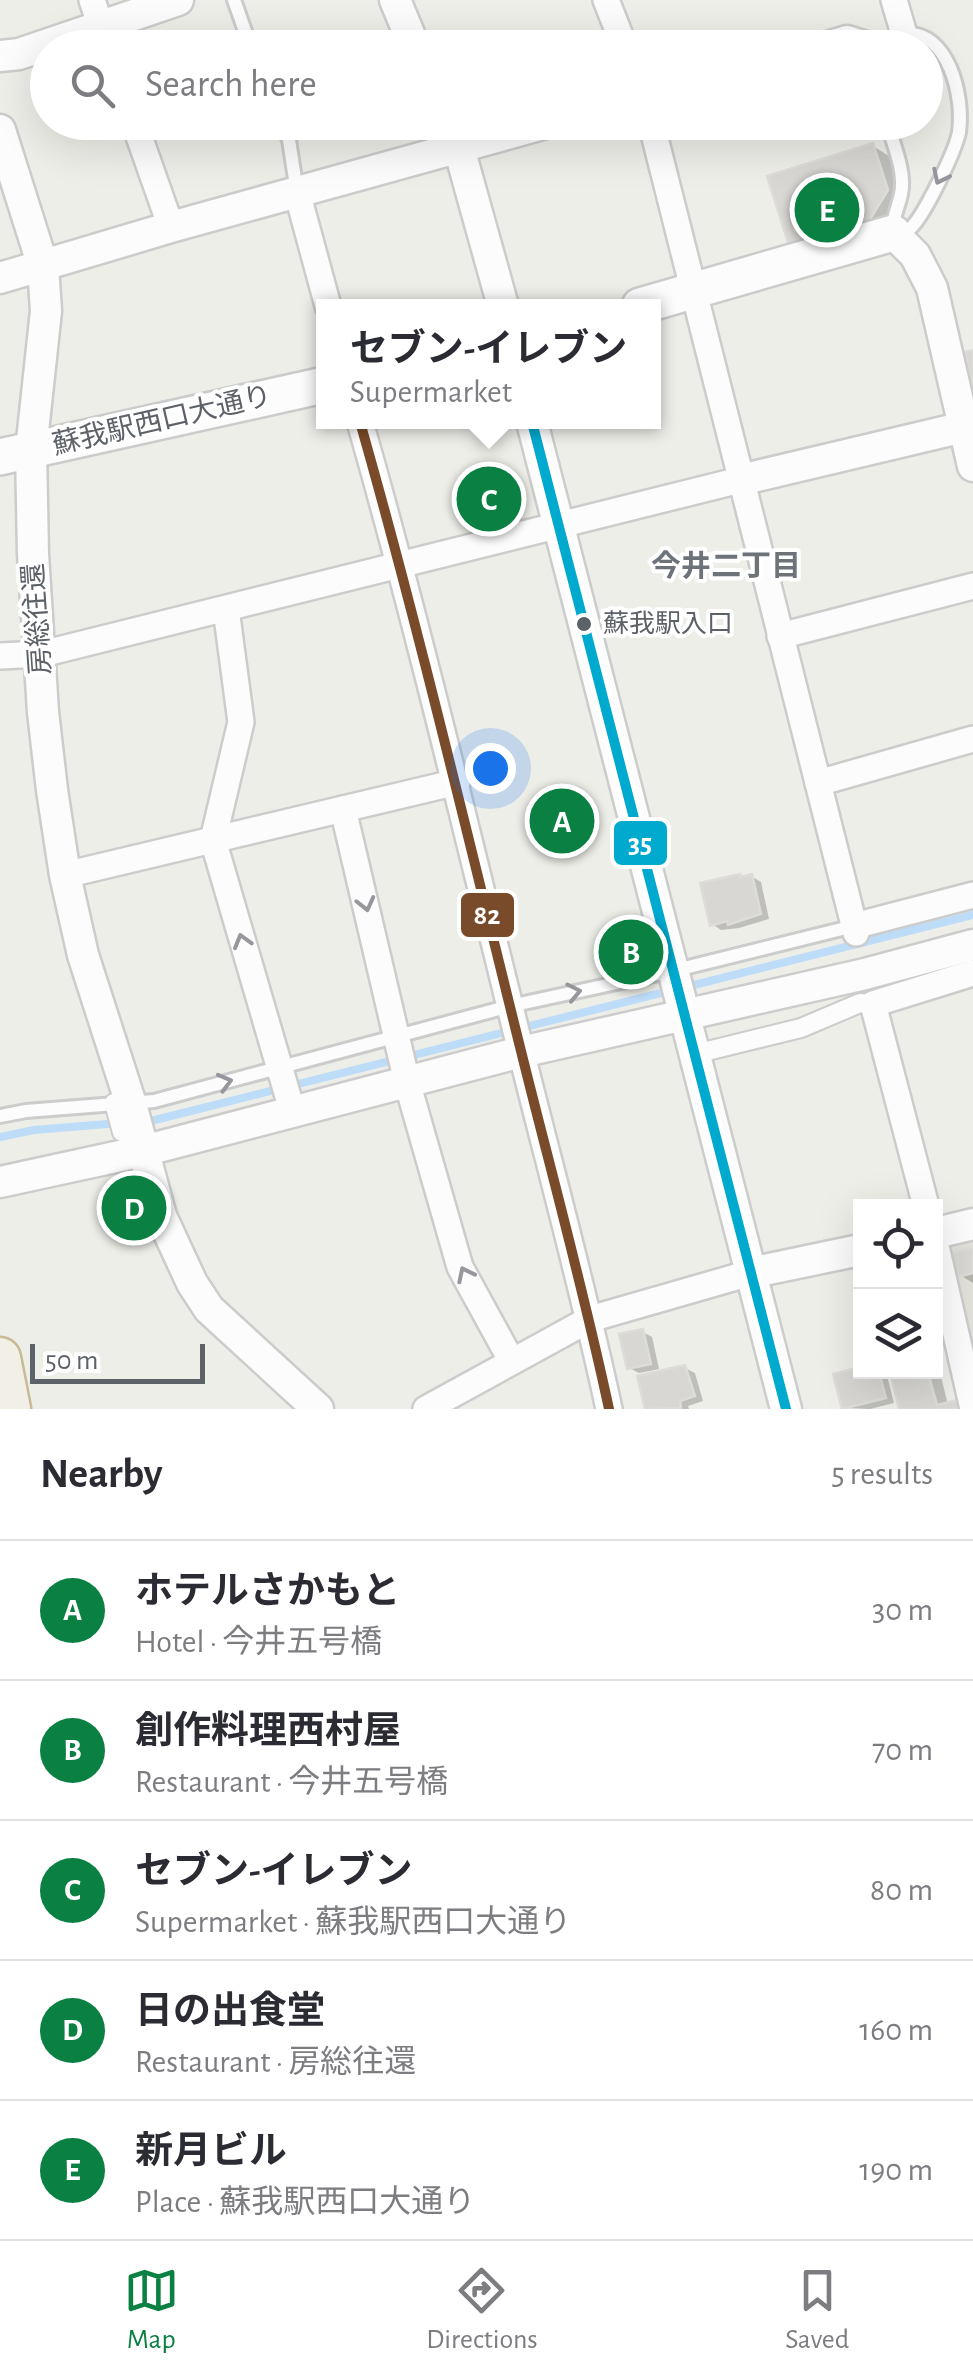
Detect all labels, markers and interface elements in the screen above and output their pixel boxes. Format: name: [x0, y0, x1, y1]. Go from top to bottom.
search box: [30, 30, 943, 140]
icon: search: [65, 58, 120, 113]
text: Search here: [145, 66, 317, 104]
one-way arrow: [932, 166, 952, 184]
pin: E: [794, 172, 860, 248]
popup: [316, 299, 661, 429]
text: セブン-イレブン: [350, 331, 627, 369]
text: Supermarket: [350, 376, 512, 408]
street label: 蘇我駅西口大通り: [49, 380, 274, 460]
pin: C: [456, 462, 522, 536]
district label: 今井二丁目: [651, 550, 801, 582]
street label: 房総往還: [18, 562, 56, 676]
place label: 蘇我駅入口: [603, 610, 733, 637]
marker: 蘇我駅入口: [574, 614, 594, 634]
your location: [465, 743, 516, 794]
pin: A: [530, 784, 594, 858]
line badge: 35: [612, 819, 669, 867]
text: 35: [628, 830, 652, 858]
line badge: 82: [459, 891, 516, 939]
one-way arrow: [354, 895, 375, 912]
text: 82: [474, 902, 501, 930]
pin: B: [598, 914, 664, 990]
one-way arrow: [233, 933, 254, 950]
one-way arrow: [565, 983, 582, 1004]
one-way arrow: [216, 1073, 234, 1094]
pin: D: [102, 1170, 166, 1246]
map controls: [853, 1199, 943, 1379]
button: locate: [853, 1199, 943, 1289]
one-way arrow: [458, 1267, 478, 1285]
button: layers: [853, 1289, 943, 1379]
scale bar: [30, 1339, 205, 1384]
text: 50 m: [45, 1347, 99, 1375]
text: Nearby: [40, 1453, 163, 1495]
text: 5 results: [831, 1458, 933, 1490]
text: ホテルさかもと: [135, 1573, 400, 1611]
text: A: [63, 1594, 82, 1626]
text: 30 m: [872, 1594, 933, 1626]
text: Hotel · 今井五号橋: [135, 1626, 382, 1658]
text: 創作料理西村屋: [135, 1713, 401, 1751]
text: B: [63, 1734, 82, 1766]
text: 70 m: [872, 1734, 933, 1766]
text: Restaurant · 今井五号橋: [135, 1766, 448, 1798]
text: セブン-イレブン: [135, 1853, 413, 1891]
text: C: [64, 1874, 81, 1906]
text: 80 m: [870, 1874, 933, 1906]
text: Supermarket · 蘇我駅西口大通り: [135, 1906, 571, 1938]
text: 日の出食堂: [135, 1993, 325, 2031]
text: D: [62, 2014, 83, 2046]
text: 160 m: [859, 2014, 933, 2046]
text: Restaurant · 房総往還: [135, 2046, 416, 2078]
text: 新月ビル: [135, 2133, 287, 2171]
text: E: [64, 2154, 81, 2186]
text: 190 m: [859, 2154, 933, 2186]
text: Place · 蘇我駅西口大通り: [135, 2186, 475, 2218]
tab: Map: [124, 2263, 179, 2357]
tab: Directions: [426, 2263, 538, 2357]
tab: Saved: [785, 2263, 849, 2357]

